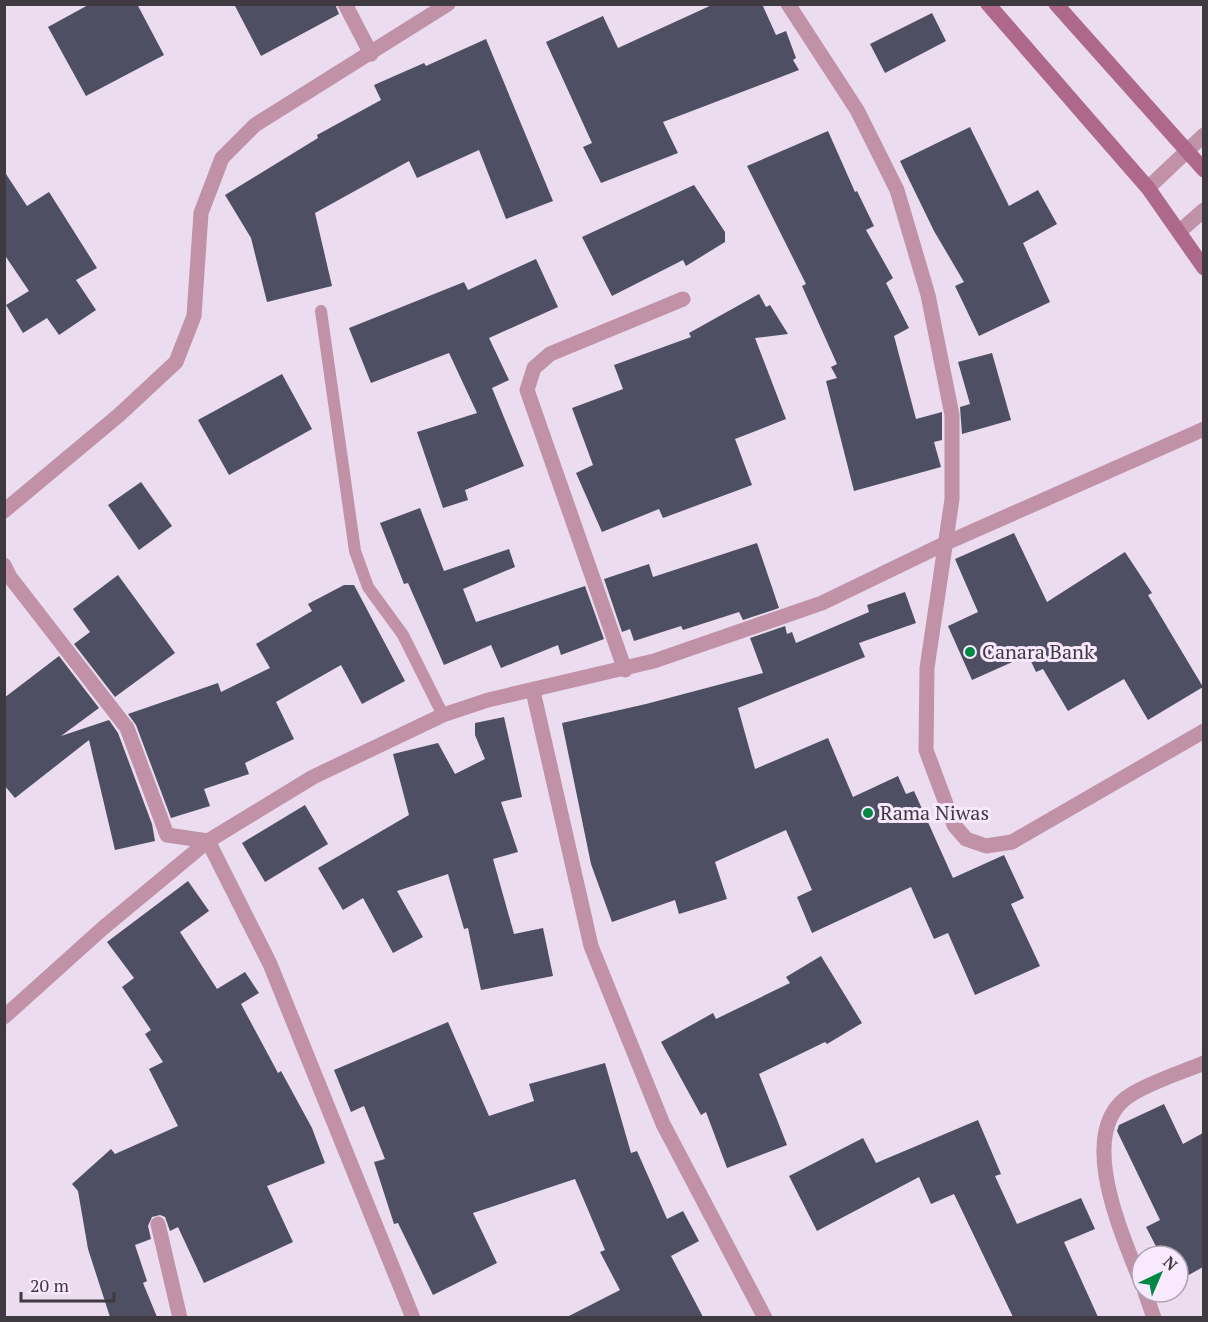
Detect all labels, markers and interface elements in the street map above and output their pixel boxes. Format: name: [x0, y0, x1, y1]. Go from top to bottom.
place label: Canara Bank: [982, 638, 1095, 665]
marker: Canara Bank: [963, 645, 977, 659]
place label: Rama Niwas: [880, 799, 989, 826]
marker: Rama Niwas: [861, 806, 875, 820]
north arrow: [1130, 1244, 1190, 1304]
text: N: [1158, 1251, 1182, 1275]
scale bar: [21, 1265, 114, 1303]
text: 20 m: [30, 1273, 70, 1297]

